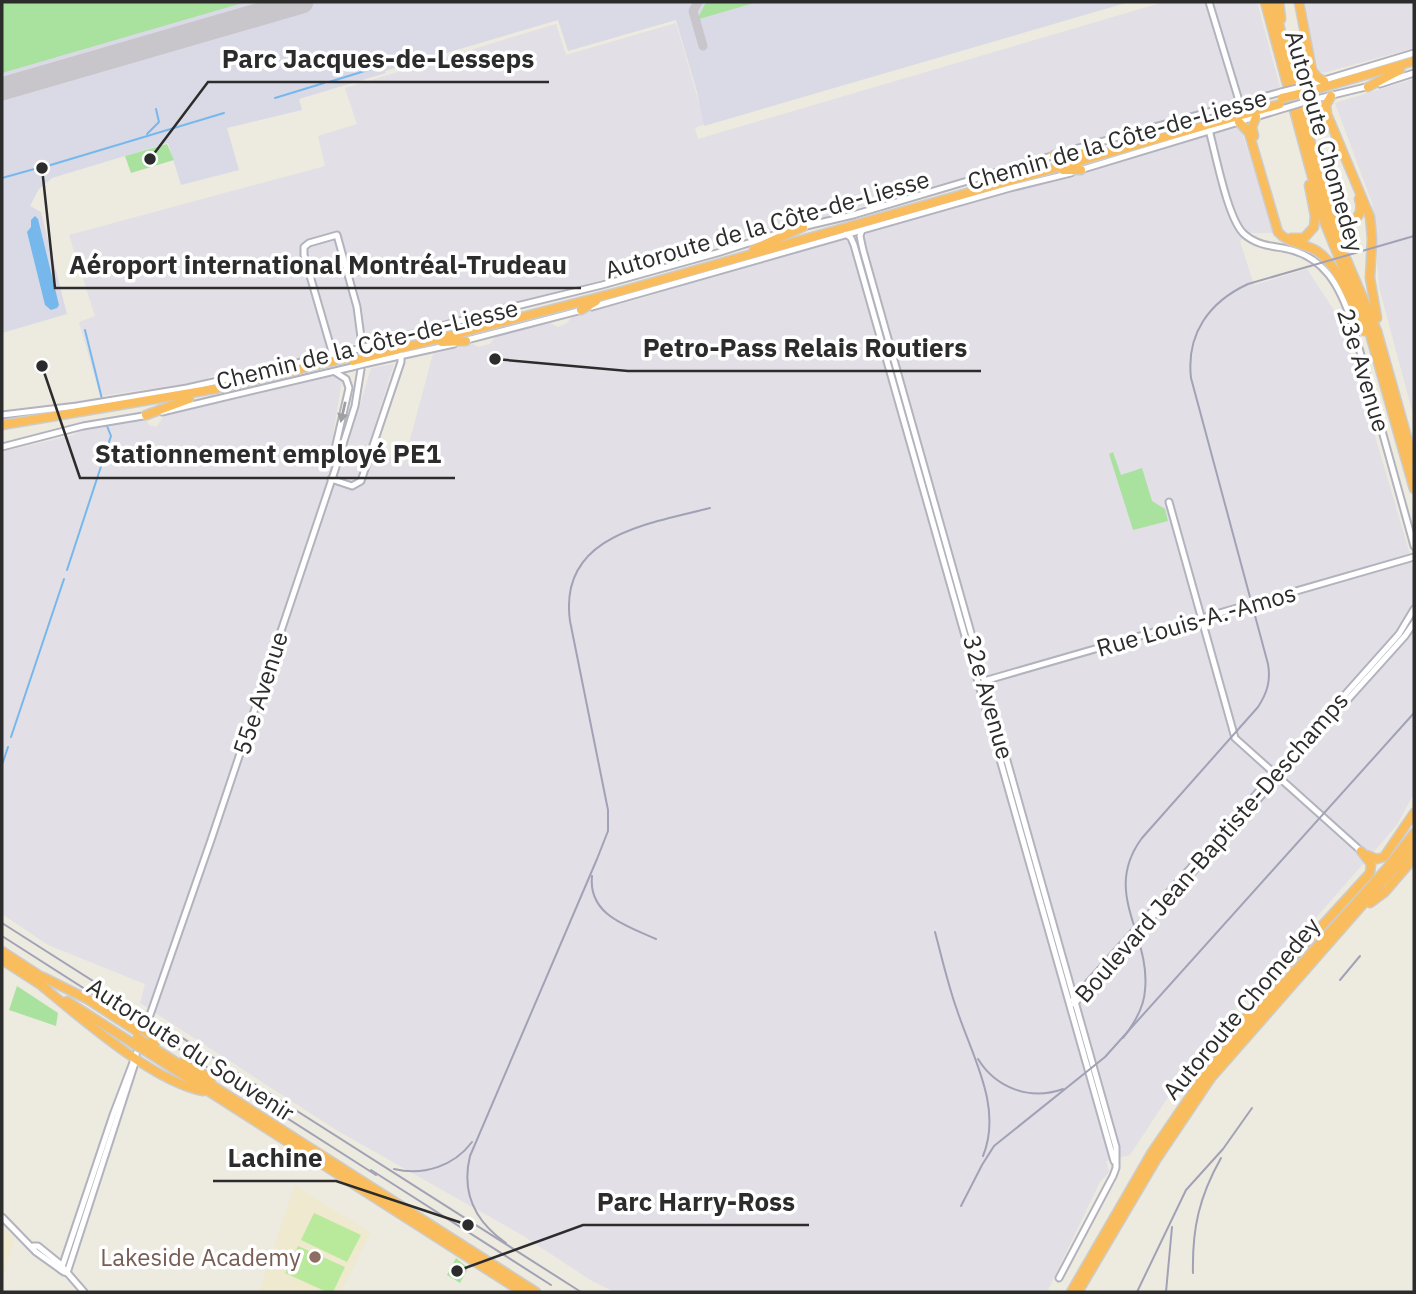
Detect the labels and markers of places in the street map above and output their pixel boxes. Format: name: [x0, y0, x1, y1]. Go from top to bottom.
callout: Parc Jacques-de-Lesseps: [208, 35, 549, 82]
callout: Aéroport international Montréal-Trudeau: [55, 241, 581, 288]
callout: Petro-Pass Relais Routiers: [628, 324, 981, 371]
callout: Stationnement employé PE1: [80, 431, 455, 478]
callout: Lachine: [213, 1134, 336, 1181]
callout: Parc Harry-Ross: [583, 1178, 809, 1225]
place label: Lakeside Academy: [100, 1241, 301, 1273]
marker: Lakeside Academy: [307, 1249, 323, 1265]

